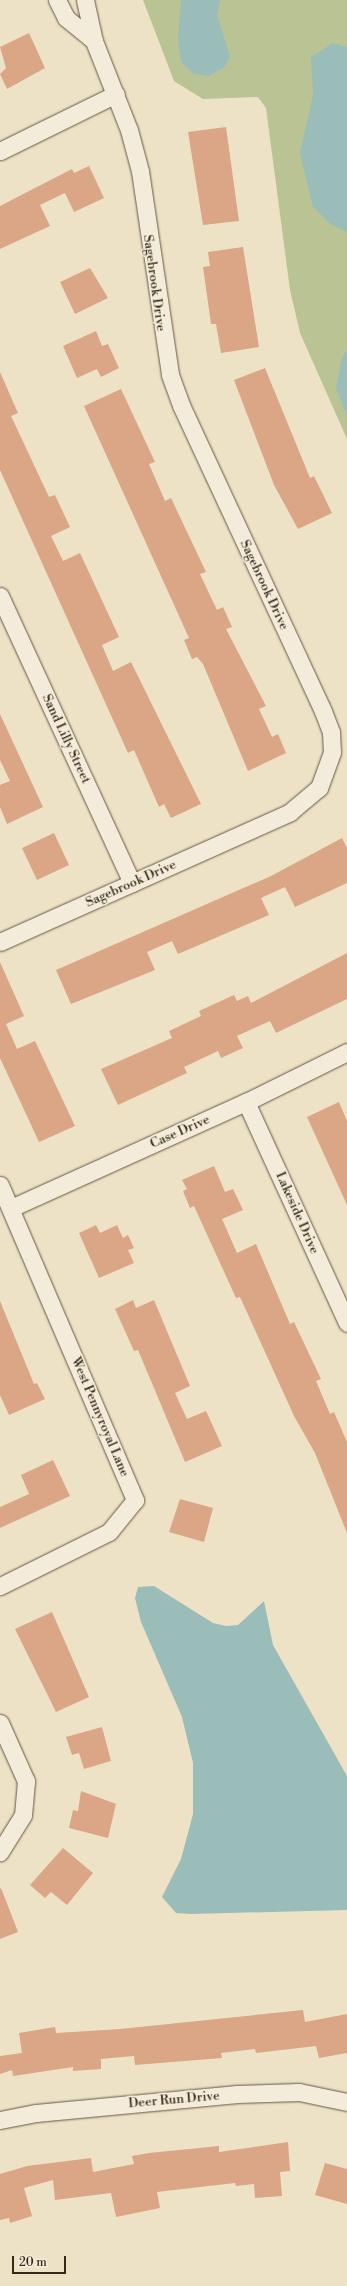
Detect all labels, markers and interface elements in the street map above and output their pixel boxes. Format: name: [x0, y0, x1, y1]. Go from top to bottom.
street label: Sagebrook Drive: [140, 234, 168, 332]
street label: Sagebrook Drive: [236, 538, 292, 632]
street label: Sand Lilly Street: [38, 692, 94, 786]
street label: Sagebrook Drive: [83, 857, 179, 911]
street label: Case Drive: [148, 1112, 212, 1152]
street label: Lakeside Drive: [272, 1170, 322, 1256]
street label: West Pennyroyal Lane: [68, 1355, 132, 1479]
street label: Deer Run Drive: [128, 2088, 220, 2112]
scale bar: [14, 2248, 68, 2274]
text: 20 m: [19, 2255, 47, 2270]

